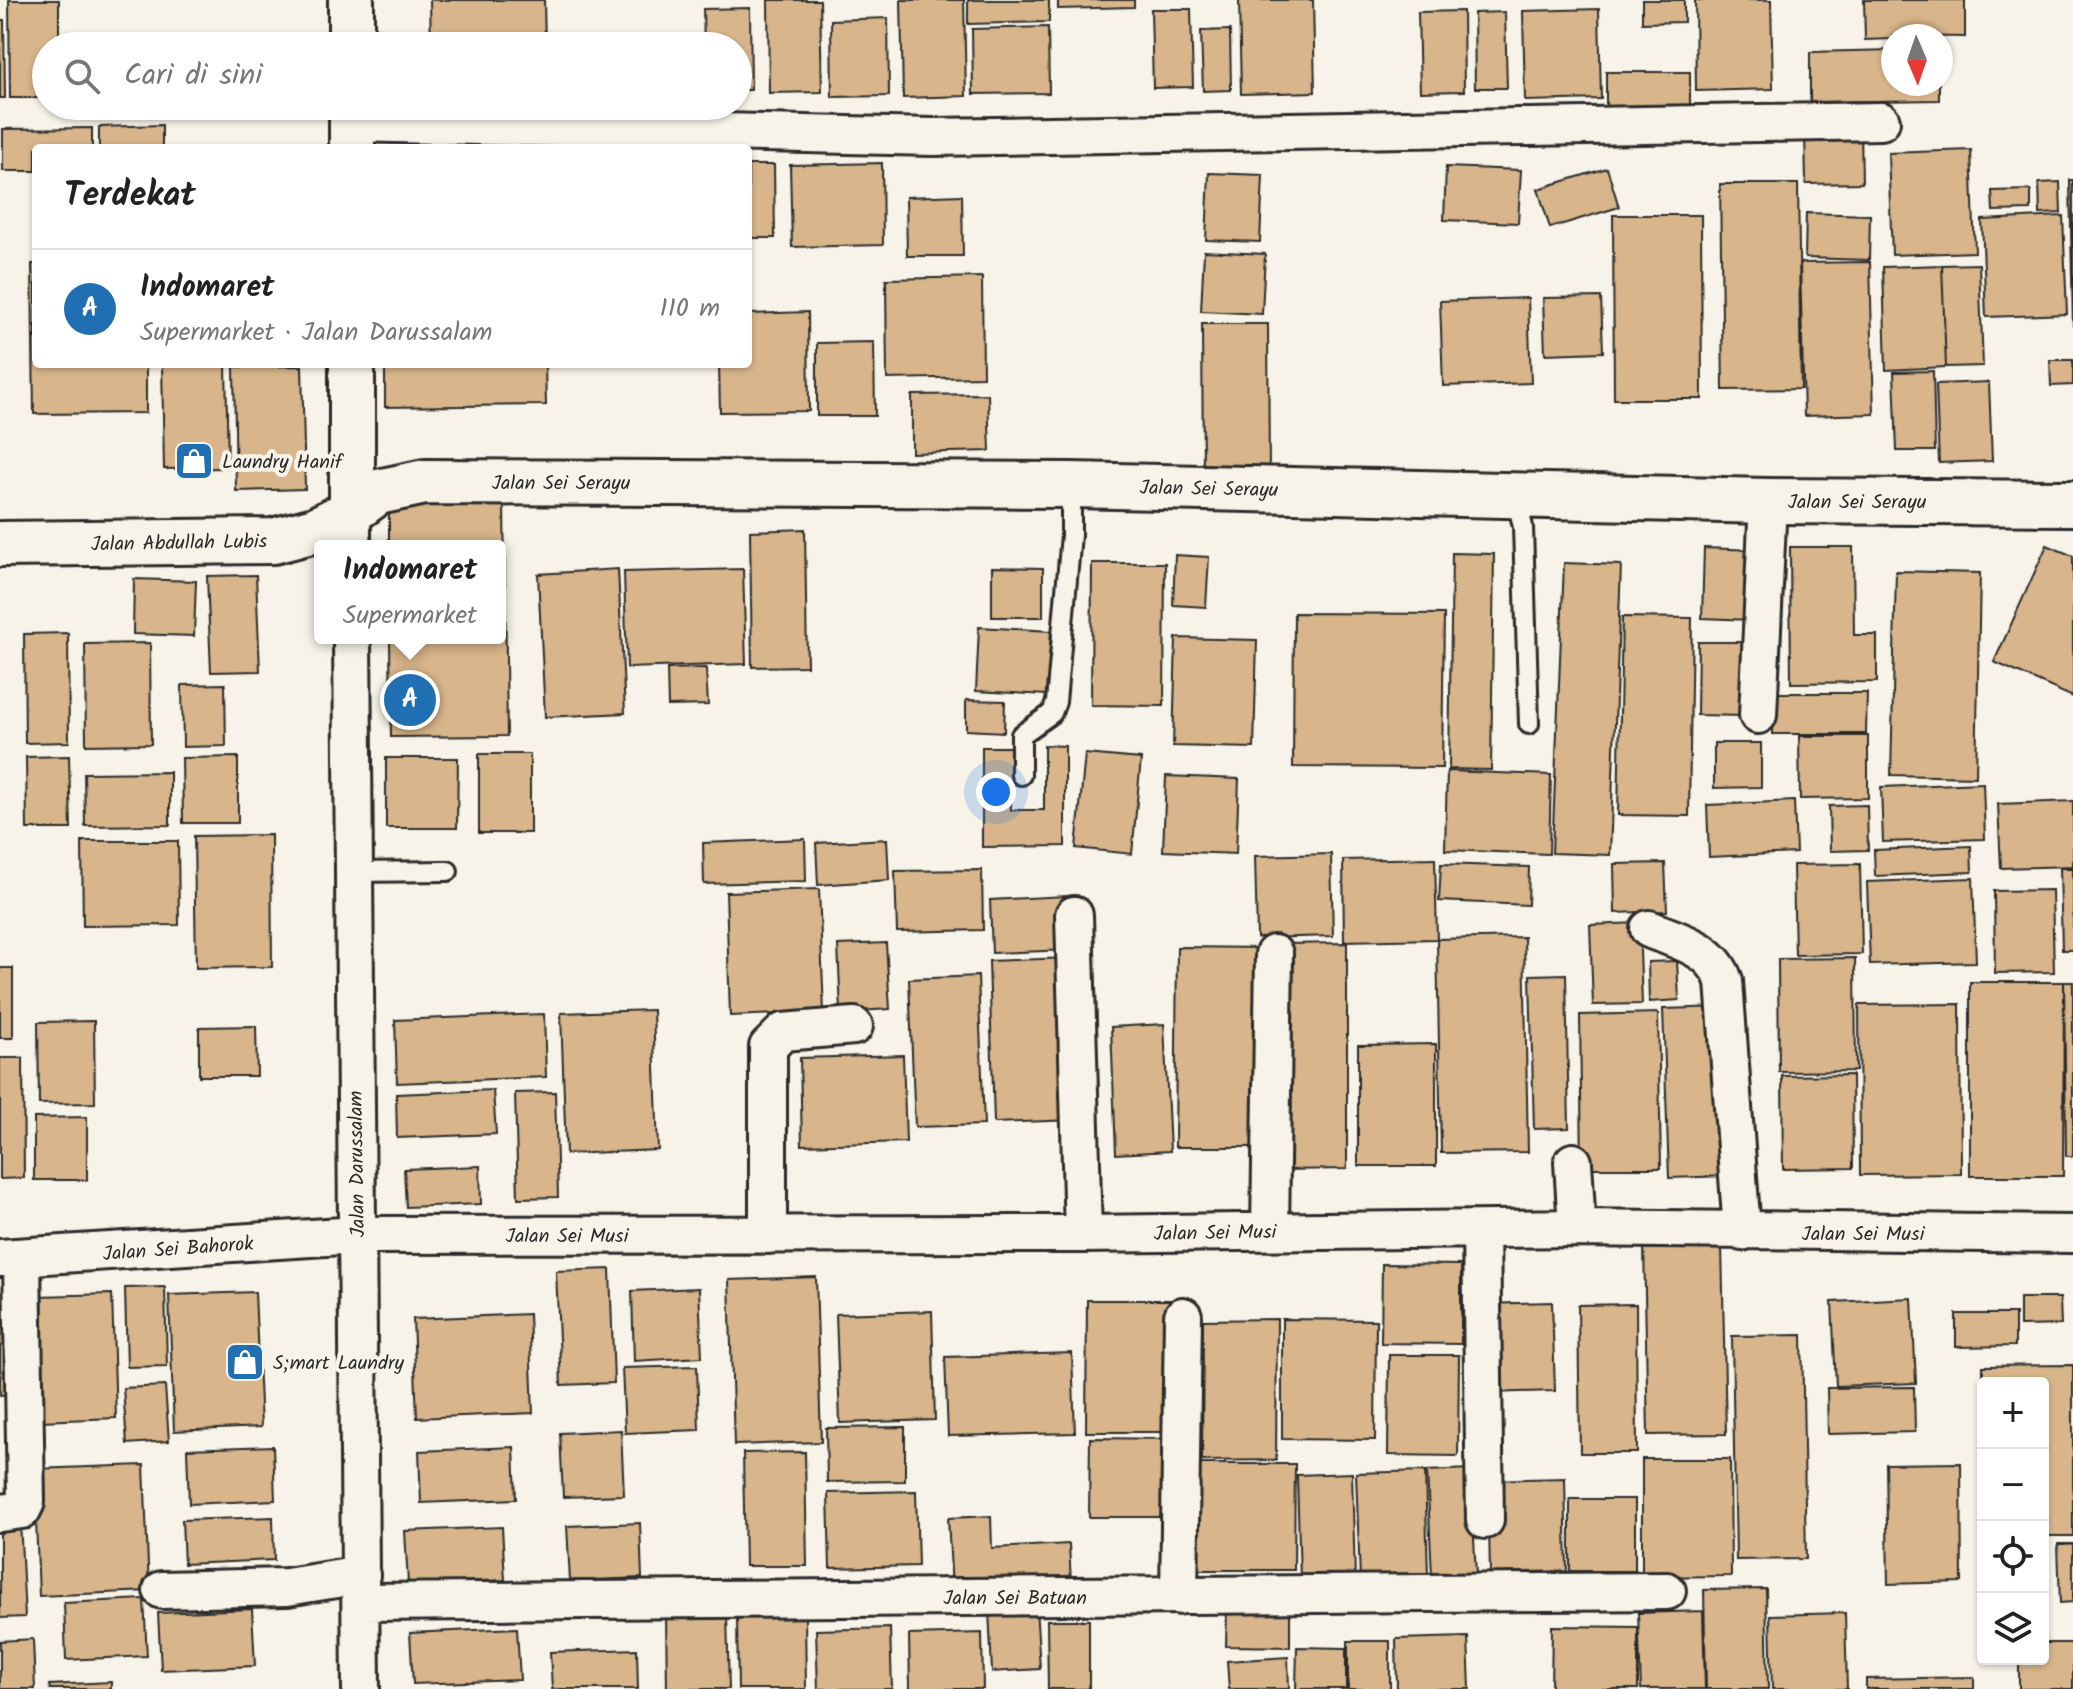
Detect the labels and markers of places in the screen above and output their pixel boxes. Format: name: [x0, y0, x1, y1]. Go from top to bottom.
shop icon: Laundry Hanif: [173, 440, 215, 482]
place label: Laundry Hanif: [222, 447, 345, 479]
pin: A: [384, 670, 436, 730]
shop icon: S;mart Laundry: [224, 1341, 266, 1383]
place label: S;mart Laundry: [273, 1348, 405, 1380]

